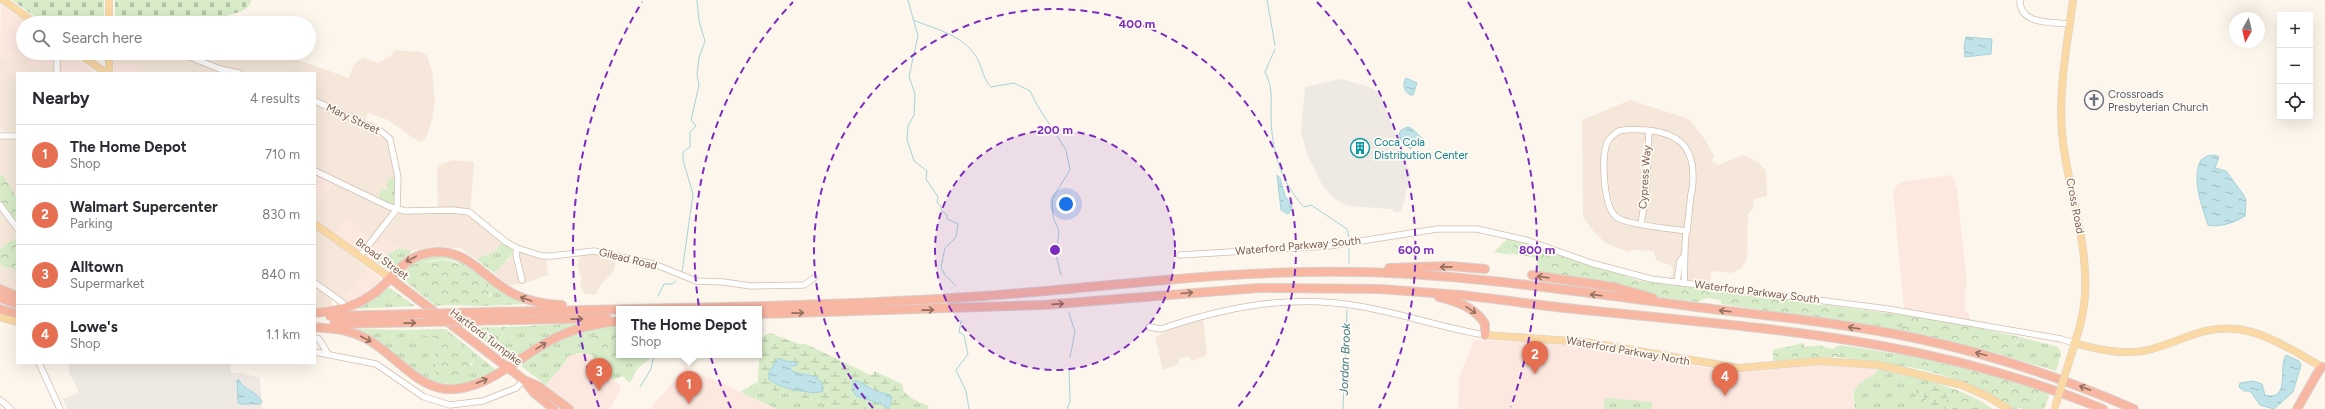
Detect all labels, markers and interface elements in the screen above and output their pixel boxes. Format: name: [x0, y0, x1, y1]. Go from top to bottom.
north arrow: [2229, 12, 2265, 48]
map controls: [2277, 12, 2313, 120]
button: +: [2277, 12, 2313, 48]
search box: [16, 16, 316, 60]
text: 400 m: [1119, 17, 1155, 31]
icon: search: [30, 27, 52, 49]
text: Search here: [62, 29, 142, 47]
button: −: [2277, 48, 2313, 84]
button: locate: [2277, 84, 2313, 120]
text: Nearby: [32, 88, 90, 108]
place label: Crossroads Presbyterian Church: [2108, 88, 2208, 114]
church icon: Crossroads Presbyterian Church: [2083, 89, 2105, 111]
text: 4 results: [250, 91, 300, 106]
street label: Mary Street: [324, 101, 382, 137]
text: 200 m: [1037, 123, 1073, 137]
place label: Coca Cola Distribution Center: [1374, 136, 1468, 162]
building icon: Coca Cola Distribution Center: [1349, 137, 1371, 159]
text: The Home Depot: [70, 138, 187, 156]
street label: Cypress Way: [1636, 144, 1654, 210]
text: 1: [42, 147, 48, 162]
text: 710 m: [265, 147, 300, 162]
text: Shop: [70, 156, 100, 171]
street label: Cross Road: [2063, 177, 2087, 235]
your location: [1056, 194, 1076, 214]
text: Walmart Supercenter: [70, 198, 218, 216]
text: 2: [41, 207, 49, 222]
text: 830 m: [262, 207, 300, 222]
text: Parking: [70, 216, 113, 231]
street label: Waterford Parkway South: [1235, 234, 1361, 258]
street label: Broad Street: [353, 235, 411, 283]
centre of rings: [1048, 243, 1062, 257]
text: 600 m: [1398, 243, 1434, 257]
text: 800 m: [1519, 243, 1555, 257]
street label: Gilead Road: [598, 246, 658, 272]
one-way arrow: [405, 256, 417, 264]
text: Alltown: [70, 258, 123, 276]
one-way arrow: [1440, 263, 1453, 271]
text: 3: [41, 267, 49, 282]
text: 840 m: [261, 267, 300, 282]
one-way arrow: [1537, 273, 1550, 281]
text: Supermarket: [70, 276, 145, 291]
street label: Waterford Parkway South: [1694, 278, 1820, 306]
one-way arrow: [1180, 289, 1193, 296]
one-way arrow: [1590, 291, 1603, 299]
one-way arrow: [520, 295, 533, 302]
one-way arrow: [1051, 300, 1064, 307]
street label: Hartford Turnpike: [447, 306, 525, 368]
popup: [616, 306, 762, 358]
one-way arrow: [921, 306, 934, 313]
one-way arrow: [1465, 306, 1476, 314]
one-way arrow: [1719, 307, 1732, 315]
one-way arrow: [791, 309, 804, 317]
one-way arrow: [570, 315, 583, 322]
text: The Home Depot: [631, 316, 747, 334]
text: Lowe's: [70, 318, 118, 336]
one-way arrow: [403, 319, 416, 326]
water label: Jordan Brook: [1337, 322, 1353, 396]
one-way arrow: [1848, 324, 1861, 332]
text: 4: [41, 327, 49, 342]
text: 1.1 km: [266, 327, 300, 342]
text: Shop: [631, 334, 661, 349]
street label: Waterford Parkway North: [1565, 334, 1691, 368]
text: Shop: [70, 336, 100, 351]
one-way arrow: [360, 336, 372, 343]
one-way arrow: [535, 341, 547, 349]
pin: 2: [1522, 341, 1548, 374]
one-way arrow: [1975, 350, 1988, 357]
pin: 3: [586, 358, 612, 391]
pin: 4: [1712, 363, 1738, 396]
pin: 1: [676, 371, 702, 404]
one-way arrow: [476, 376, 488, 384]
one-way arrow: [2079, 384, 2091, 392]

